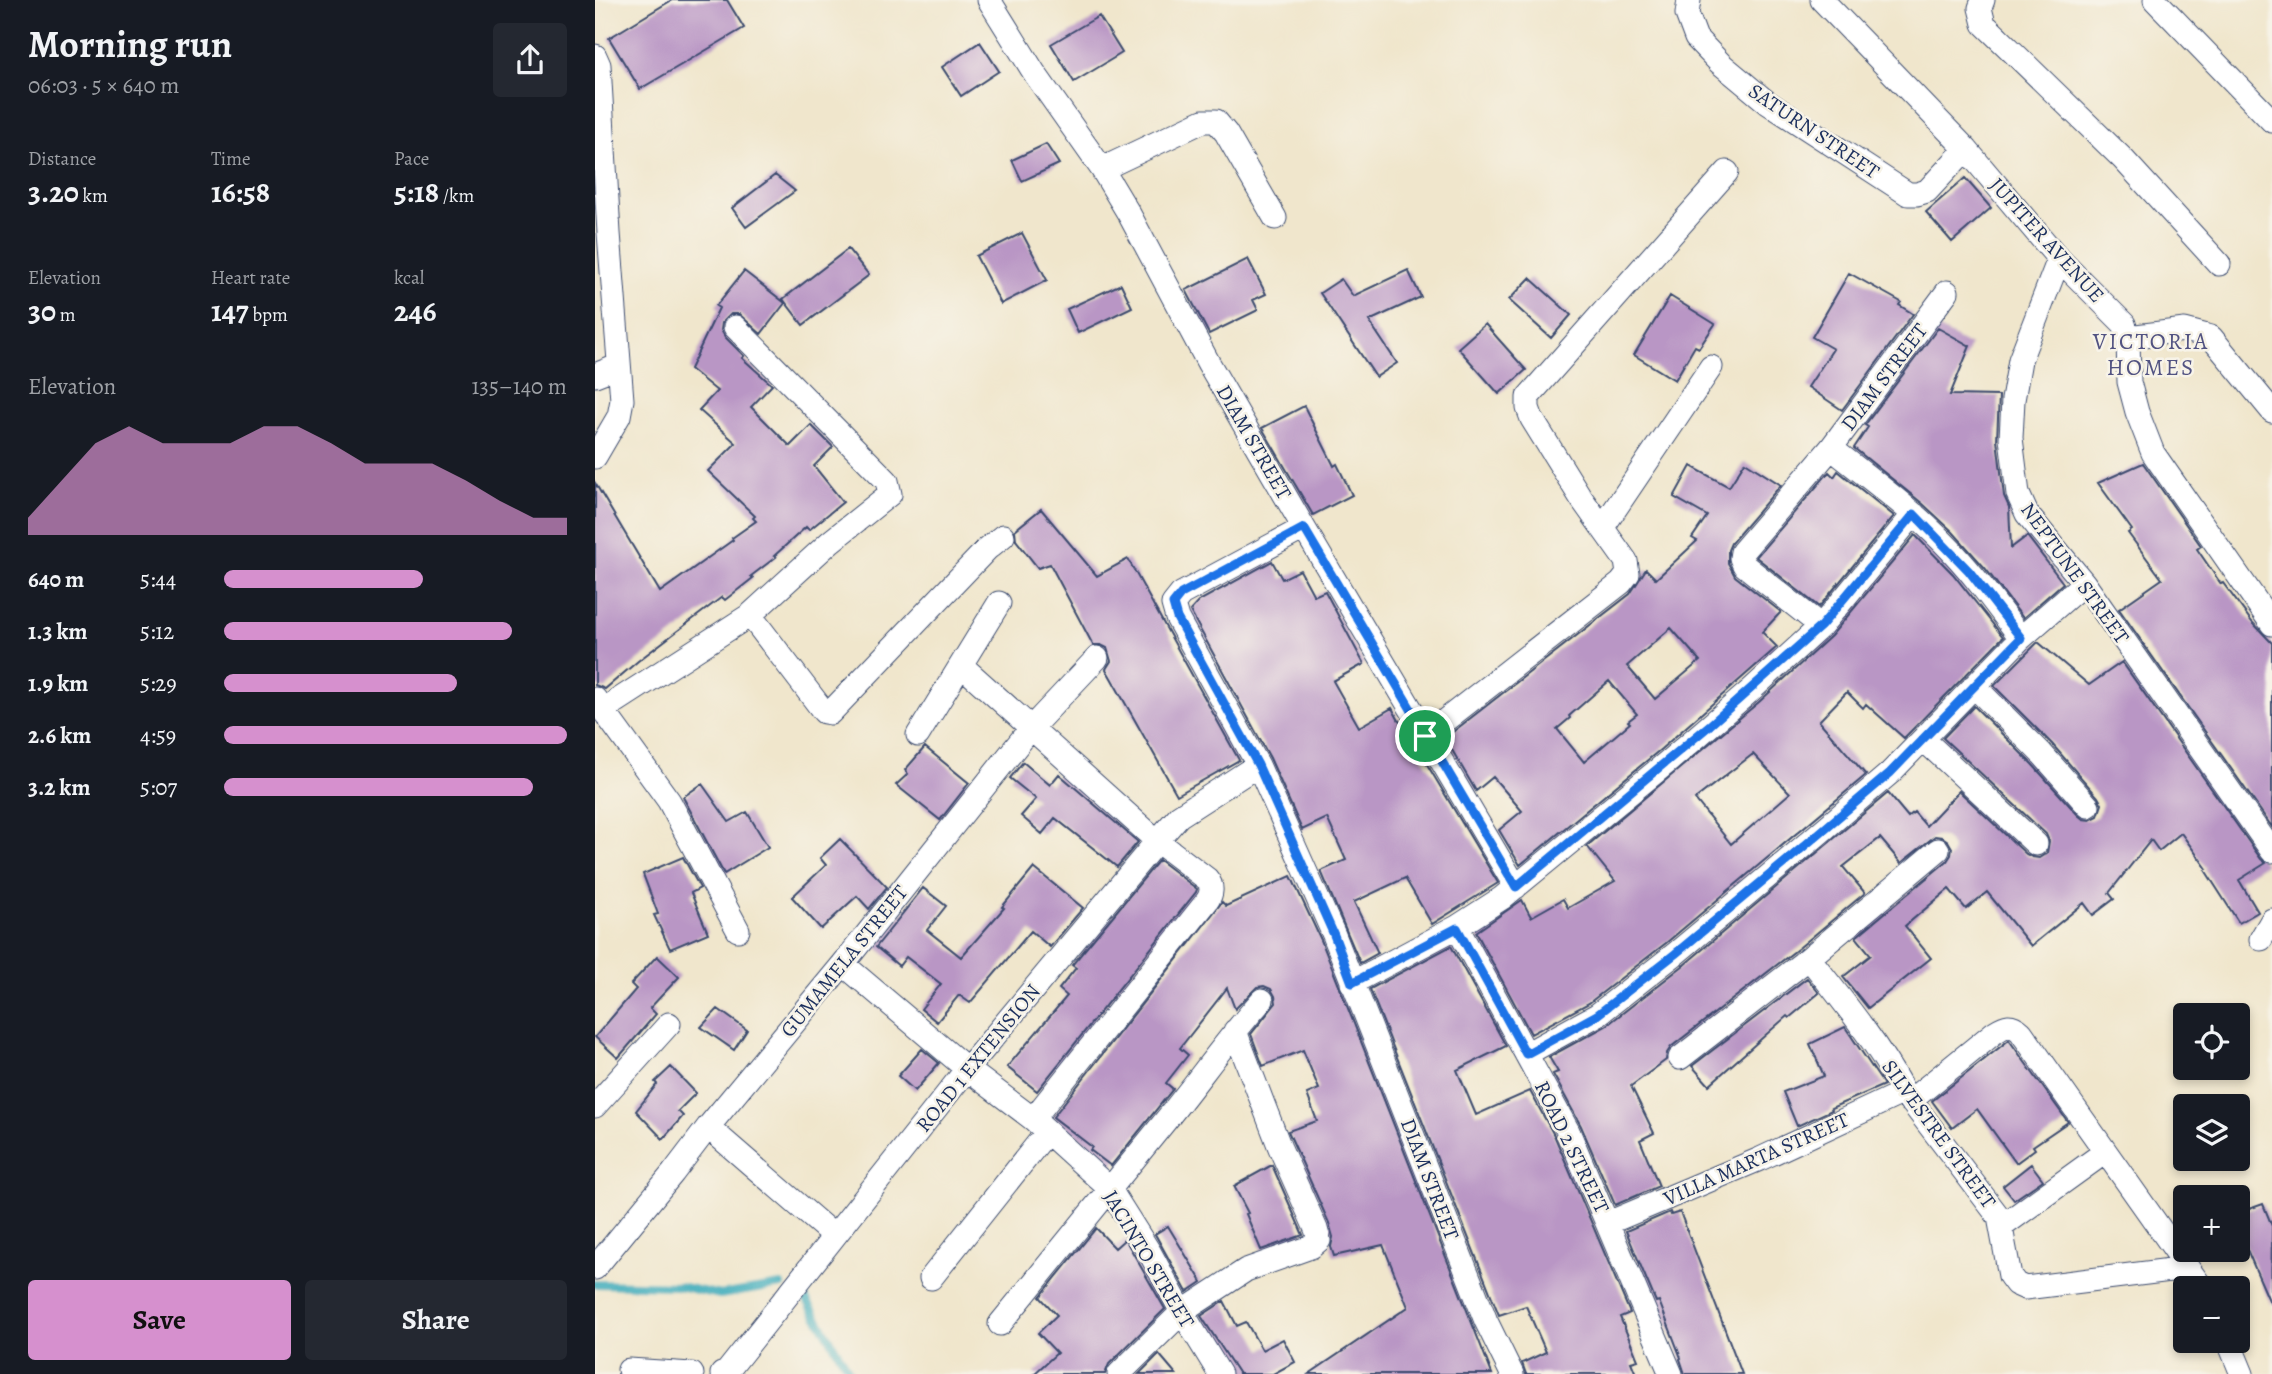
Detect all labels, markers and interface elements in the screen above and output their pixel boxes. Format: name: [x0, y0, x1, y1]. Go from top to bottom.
text: Morning run: [28, 18, 232, 70]
button: share: [493, 23, 567, 97]
text: 06:03 · 5 × 640 m: [28, 70, 179, 101]
street label: SATURN STREET: [1743, 77, 1885, 186]
text: Distance: [28, 146, 96, 172]
text: Time: [211, 146, 250, 172]
text: Pace: [394, 146, 429, 172]
street label: JUPITER AVENUE: [1983, 171, 2111, 309]
text: 3.20: [28, 172, 79, 212]
text: 16:58: [211, 172, 270, 212]
text: 5:18: [394, 172, 439, 212]
text: km: [79, 183, 108, 209]
text: /km: [439, 183, 474, 209]
text: Elevation: [28, 265, 101, 291]
text: Heart rate: [211, 265, 290, 291]
text: kcal: [394, 265, 424, 291]
text: 30: [28, 291, 56, 331]
text: 147: [211, 291, 249, 331]
text: 246: [394, 291, 437, 331]
text: m: [56, 302, 76, 328]
text: bpm: [249, 302, 288, 328]
street label: DIAM STREET: [1834, 317, 1934, 437]
district label: VICTORIA HOMES: [2092, 326, 2209, 383]
text: Elevation: [28, 371, 116, 402]
text: 135–140 m: [471, 371, 567, 402]
street label: DIAM STREET: [1210, 380, 1298, 505]
street label: NEPTUNE STREET: [2014, 497, 2136, 650]
text: 640 m: [28, 564, 84, 595]
text: 5:44: [140, 564, 176, 595]
text: 1.3 km: [28, 616, 88, 647]
text: 5:12: [140, 616, 174, 647]
text: 1.9 km: [28, 668, 88, 699]
text: 5:29: [140, 668, 177, 699]
pin: [1395, 706, 1455, 766]
icon: arrive: [1406, 717, 1444, 755]
text: 2.6 km: [28, 720, 91, 751]
text: 4:59: [140, 720, 176, 751]
text: 3.2 km: [28, 772, 91, 803]
text: 5:07: [140, 772, 177, 803]
street label: GUMAMELA STREET: [774, 879, 914, 1043]
street label: ROAD 1 EXTENSION: [910, 978, 1046, 1138]
map controls: [2173, 1003, 2250, 1353]
button: locate: [2173, 1003, 2250, 1080]
street label: SILVESTRE STREET: [1876, 1054, 2003, 1214]
street label: ROAD 2 STREET: [1528, 1076, 1616, 1218]
button: layers: [2173, 1094, 2250, 1171]
street label: VILLA MARTA STREET: [1658, 1105, 1854, 1213]
street label: DIAM STREET: [1394, 1114, 1466, 1244]
street label: JACINTO STREET: [1097, 1185, 1201, 1333]
button: +: [2173, 1185, 2250, 1262]
button: −: [2173, 1276, 2250, 1353]
button: Save: [28, 1280, 291, 1360]
button: Share: [305, 1280, 567, 1360]

